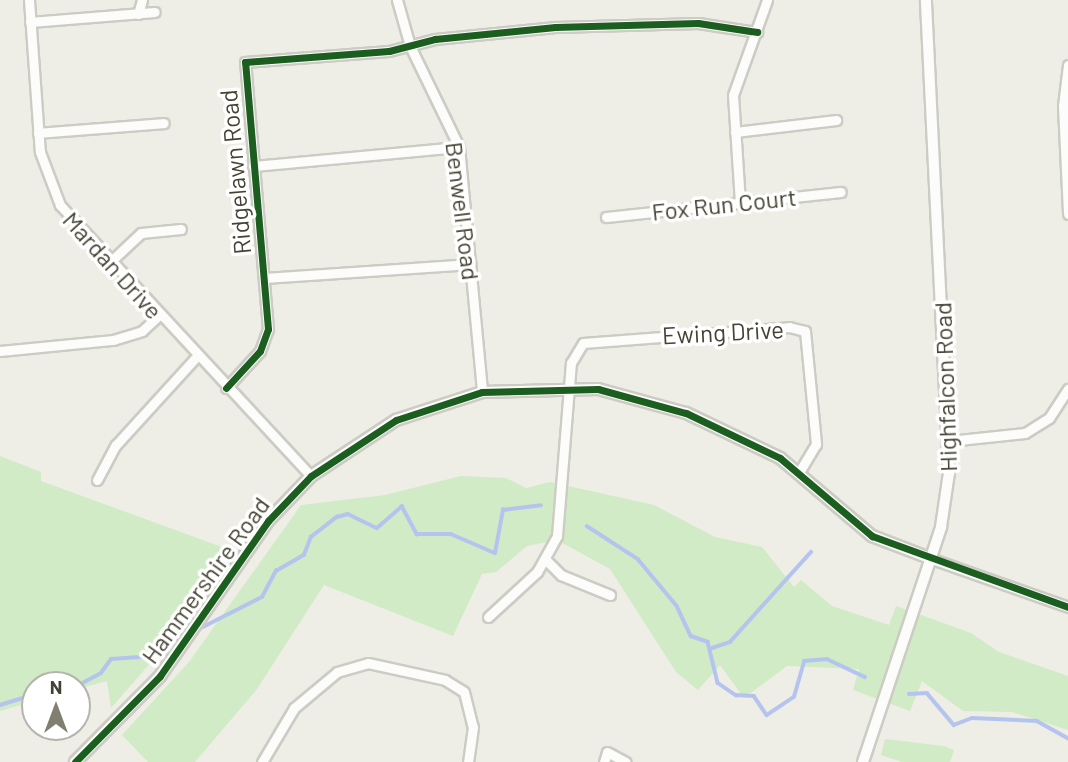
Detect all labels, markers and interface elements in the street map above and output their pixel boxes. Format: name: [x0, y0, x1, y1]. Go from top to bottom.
street label: Ridgelawn Road: [213, 88, 257, 256]
street label: Benwell Road: [440, 140, 486, 282]
street label: Fox Run Court: [650, 182, 798, 226]
street label: Mardan Drive: [57, 205, 169, 325]
street label: Highfalcon Road: [928, 302, 962, 472]
street label: Ewing Drive: [661, 314, 785, 350]
street label: Hammershire Road: [135, 491, 275, 669]
north arrow: [21, 671, 91, 741]
text: N: [50, 675, 62, 698]

